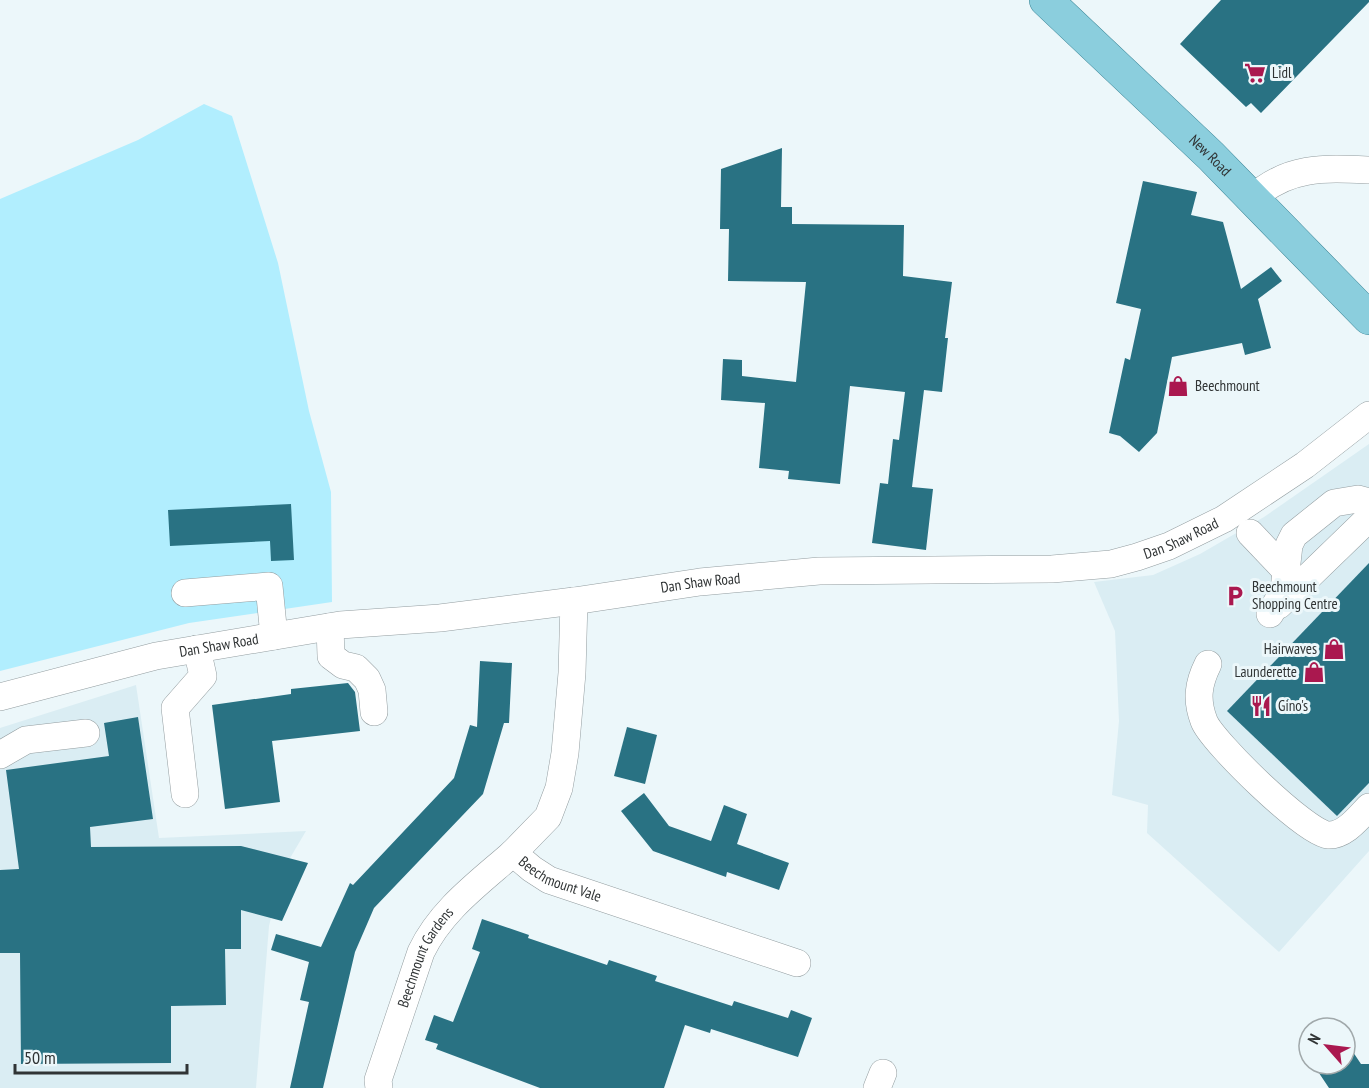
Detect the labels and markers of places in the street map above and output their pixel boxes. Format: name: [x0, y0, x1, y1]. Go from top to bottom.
supermarket icon: Lidl: [1243, 61, 1267, 85]
place label: Lidl: [1272, 63, 1292, 82]
shop icon: Beechmount: [1166, 374, 1190, 398]
place label: Beechmount: [1195, 376, 1260, 395]
place label: Beechmount Shopping Centre: [1252, 577, 1338, 613]
parking icon: Beechmount Shopping Centre: [1223, 584, 1247, 608]
shop icon: Hairwaves: [1322, 637, 1346, 661]
place label: Hairwaves: [1264, 639, 1317, 658]
shop icon: Launderette: [1302, 660, 1326, 684]
place label: Launderette: [1235, 662, 1297, 681]
restaurant icon: Gino's: [1249, 694, 1273, 718]
place label: Gino's: [1278, 696, 1308, 715]

